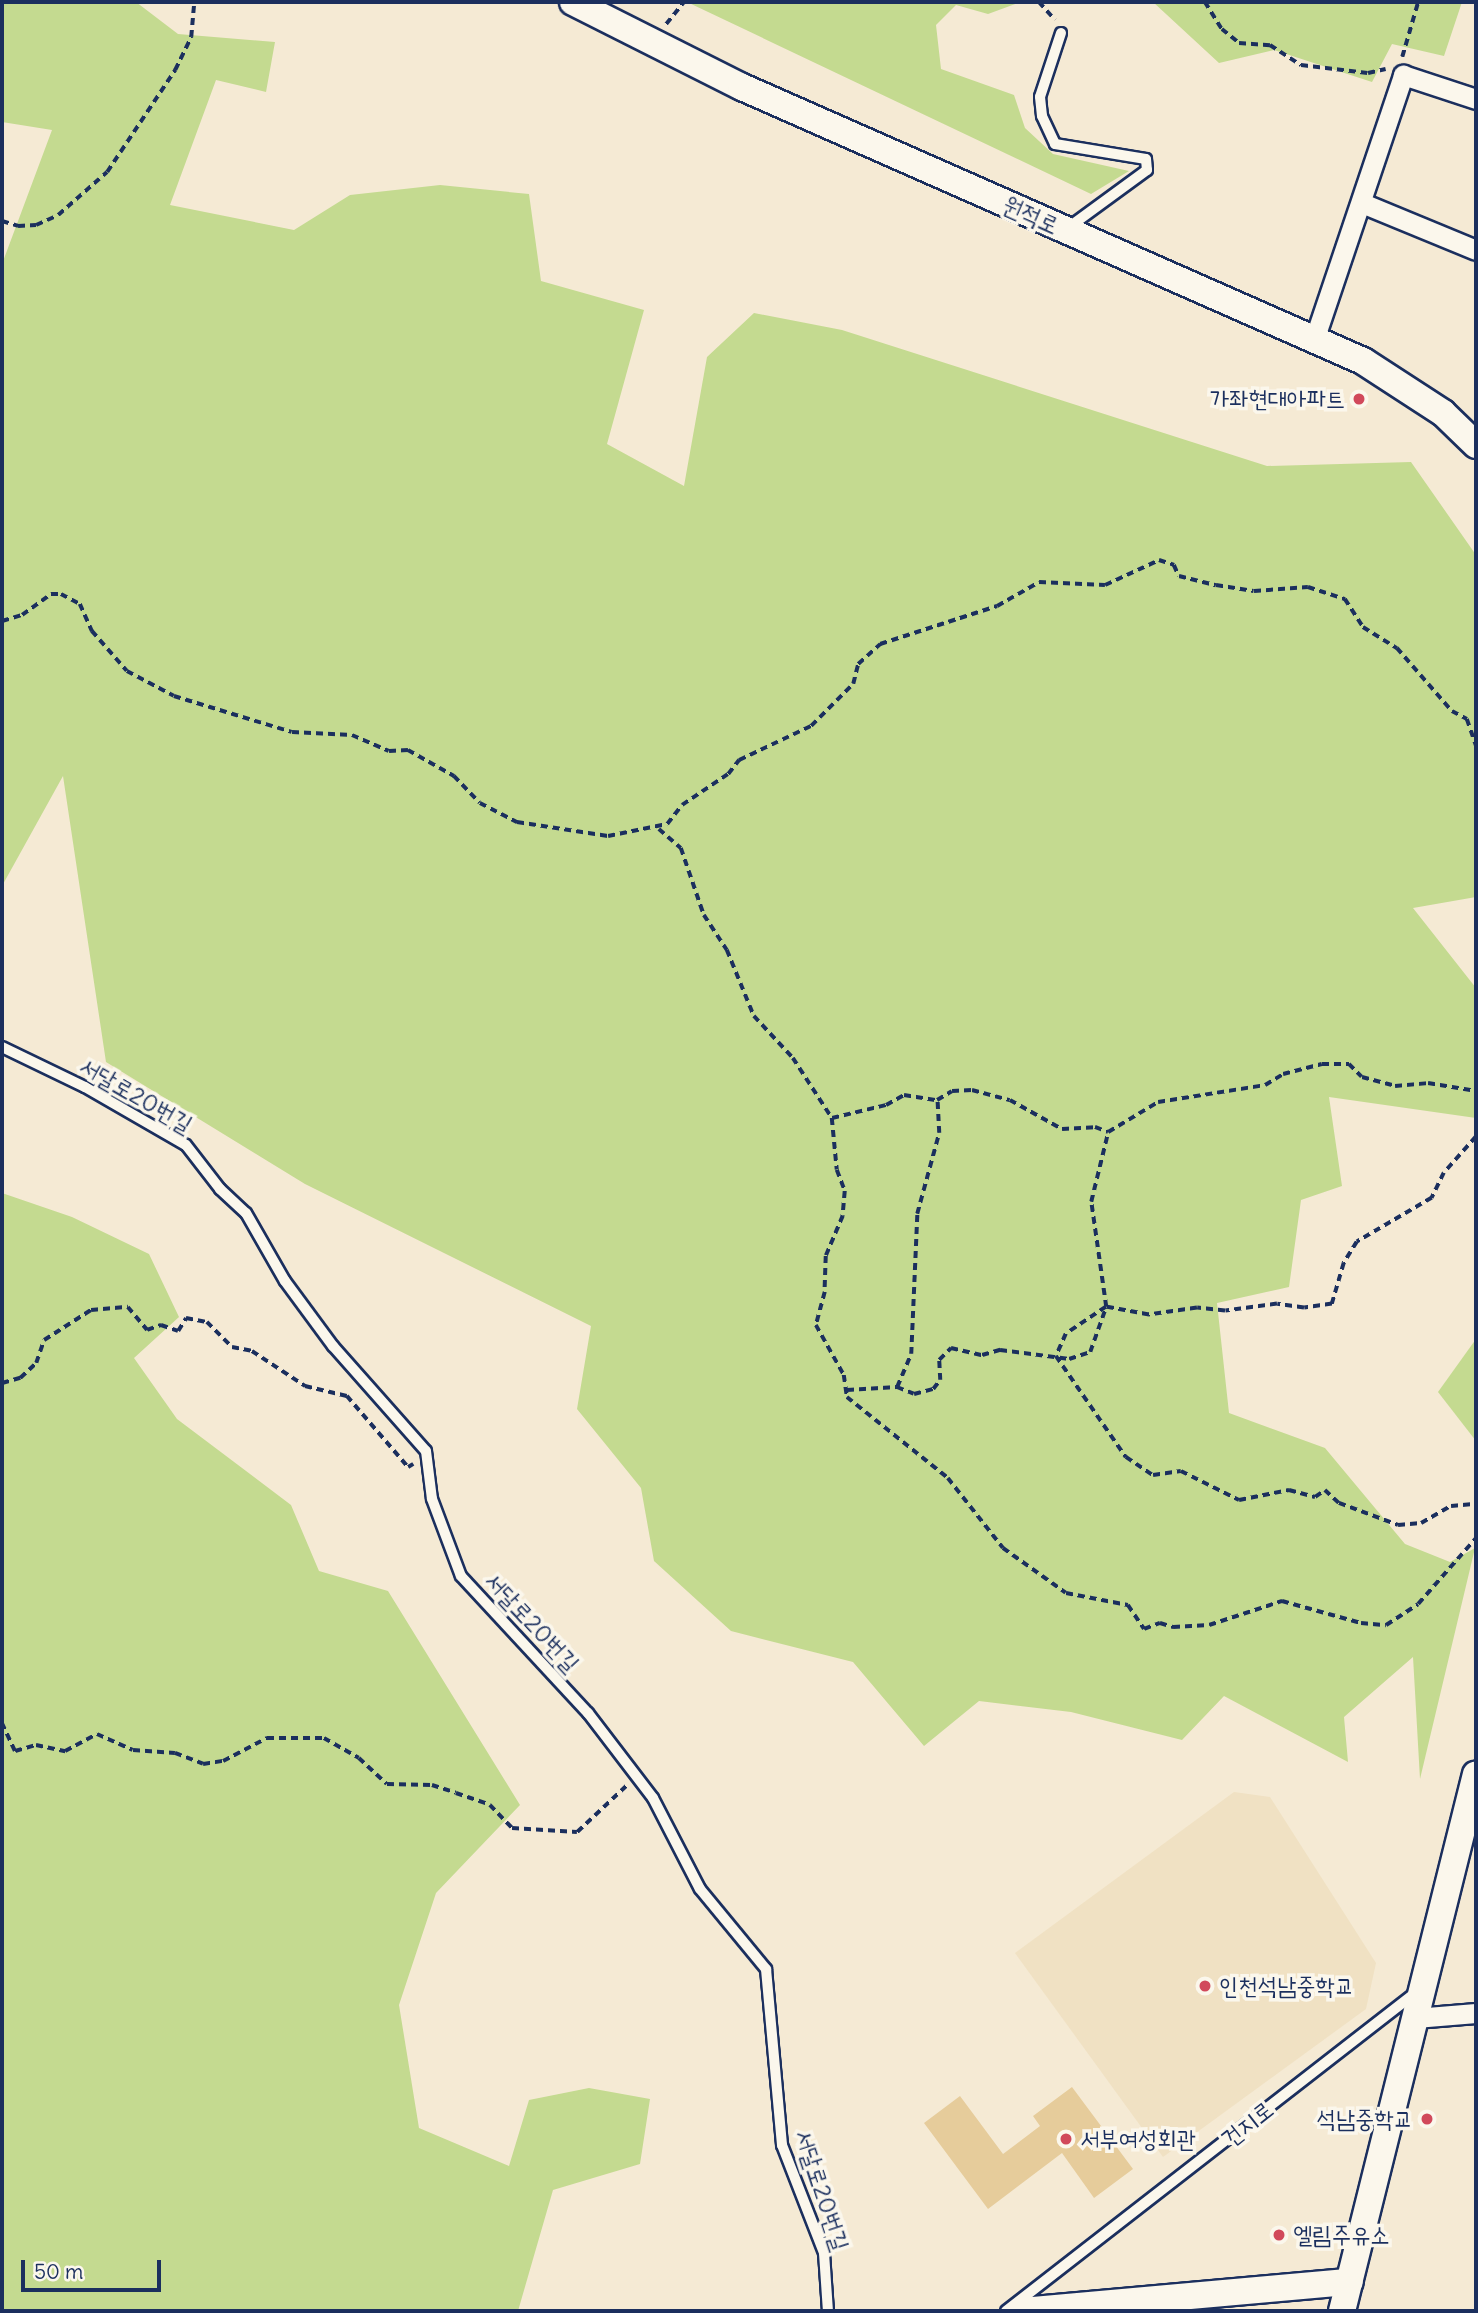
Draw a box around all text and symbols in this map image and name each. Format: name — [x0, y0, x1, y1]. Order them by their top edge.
street label: 원적로 — [999, 190, 1063, 240]
place label: 가좌현대아파트 — [1210, 385, 1345, 413]
marker: 가좌현대아파트 — [1351, 391, 1367, 407]
street label: 서달로20번길 — [74, 1051, 198, 1139]
street label: 서달로20번길 — [479, 1566, 585, 1678]
place label: 인천석남중학교 — [1219, 1972, 1354, 2000]
marker: 인천석남중학교 — [1197, 1978, 1213, 1994]
street label: 건지로 — [1215, 2095, 1279, 2153]
place label: 석남중학교 — [1316, 2105, 1413, 2133]
marker: 석남중학교 — [1419, 2111, 1435, 2127]
place label: 서부여성회관 — [1080, 2125, 1196, 2153]
street label: 서달로20번길 — [789, 2126, 855, 2254]
marker: 서부여성회관 — [1058, 2131, 1074, 2147]
place label: 엘림주유소 — [1293, 2221, 1390, 2249]
marker: 엘림주유소 — [1271, 2227, 1287, 2243]
scale bar — [24, 2246, 164, 2290]
text: 50 m — [34, 2258, 83, 2285]

